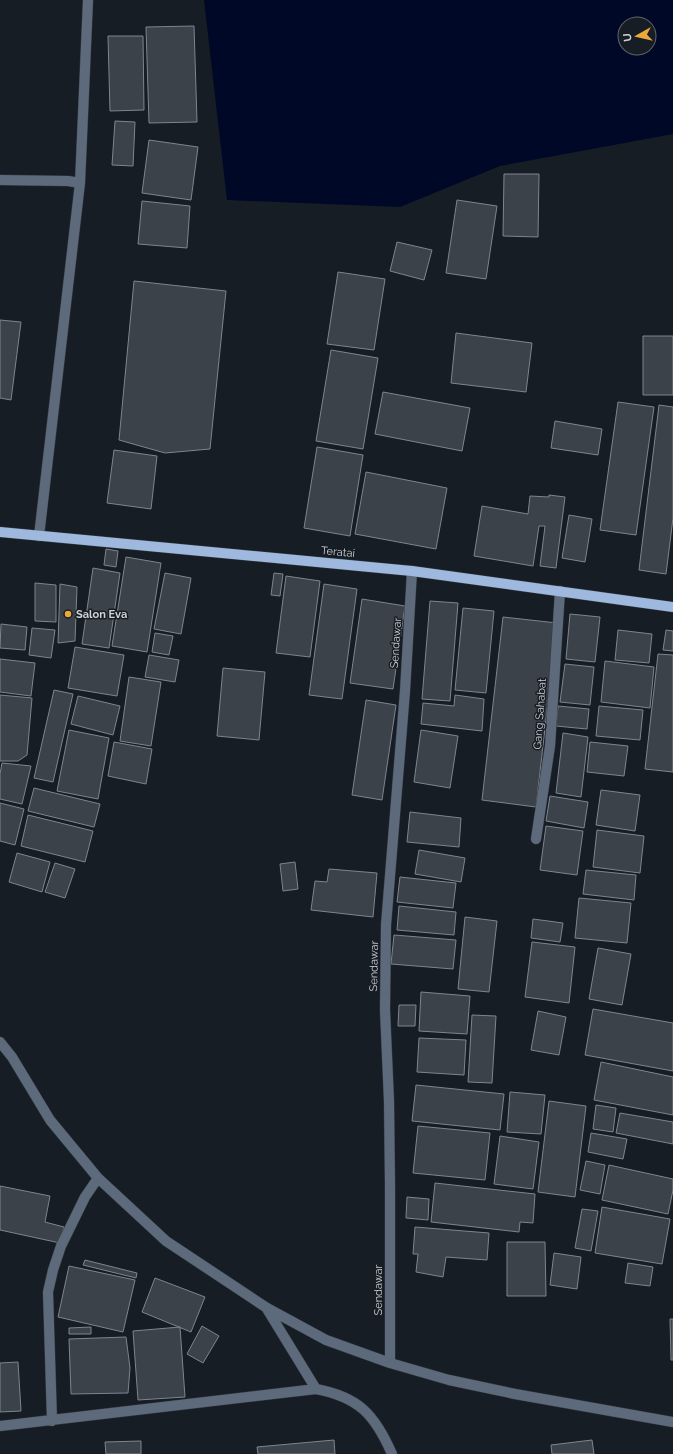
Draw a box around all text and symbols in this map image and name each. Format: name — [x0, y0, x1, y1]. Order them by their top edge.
north arrow — [617, 16, 657, 56]
text: U — [621, 32, 635, 42]
street label: Teratai — [321, 544, 355, 560]
place label: Salon Eva — [76, 608, 127, 621]
marker: Salon Eva — [63, 609, 73, 619]
street label: Sendawar — [388, 617, 404, 669]
street label: Gang Sahabat — [531, 678, 549, 750]
street label: Sendawar — [367, 940, 381, 992]
street label: Sendawar — [372, 1264, 385, 1315]

